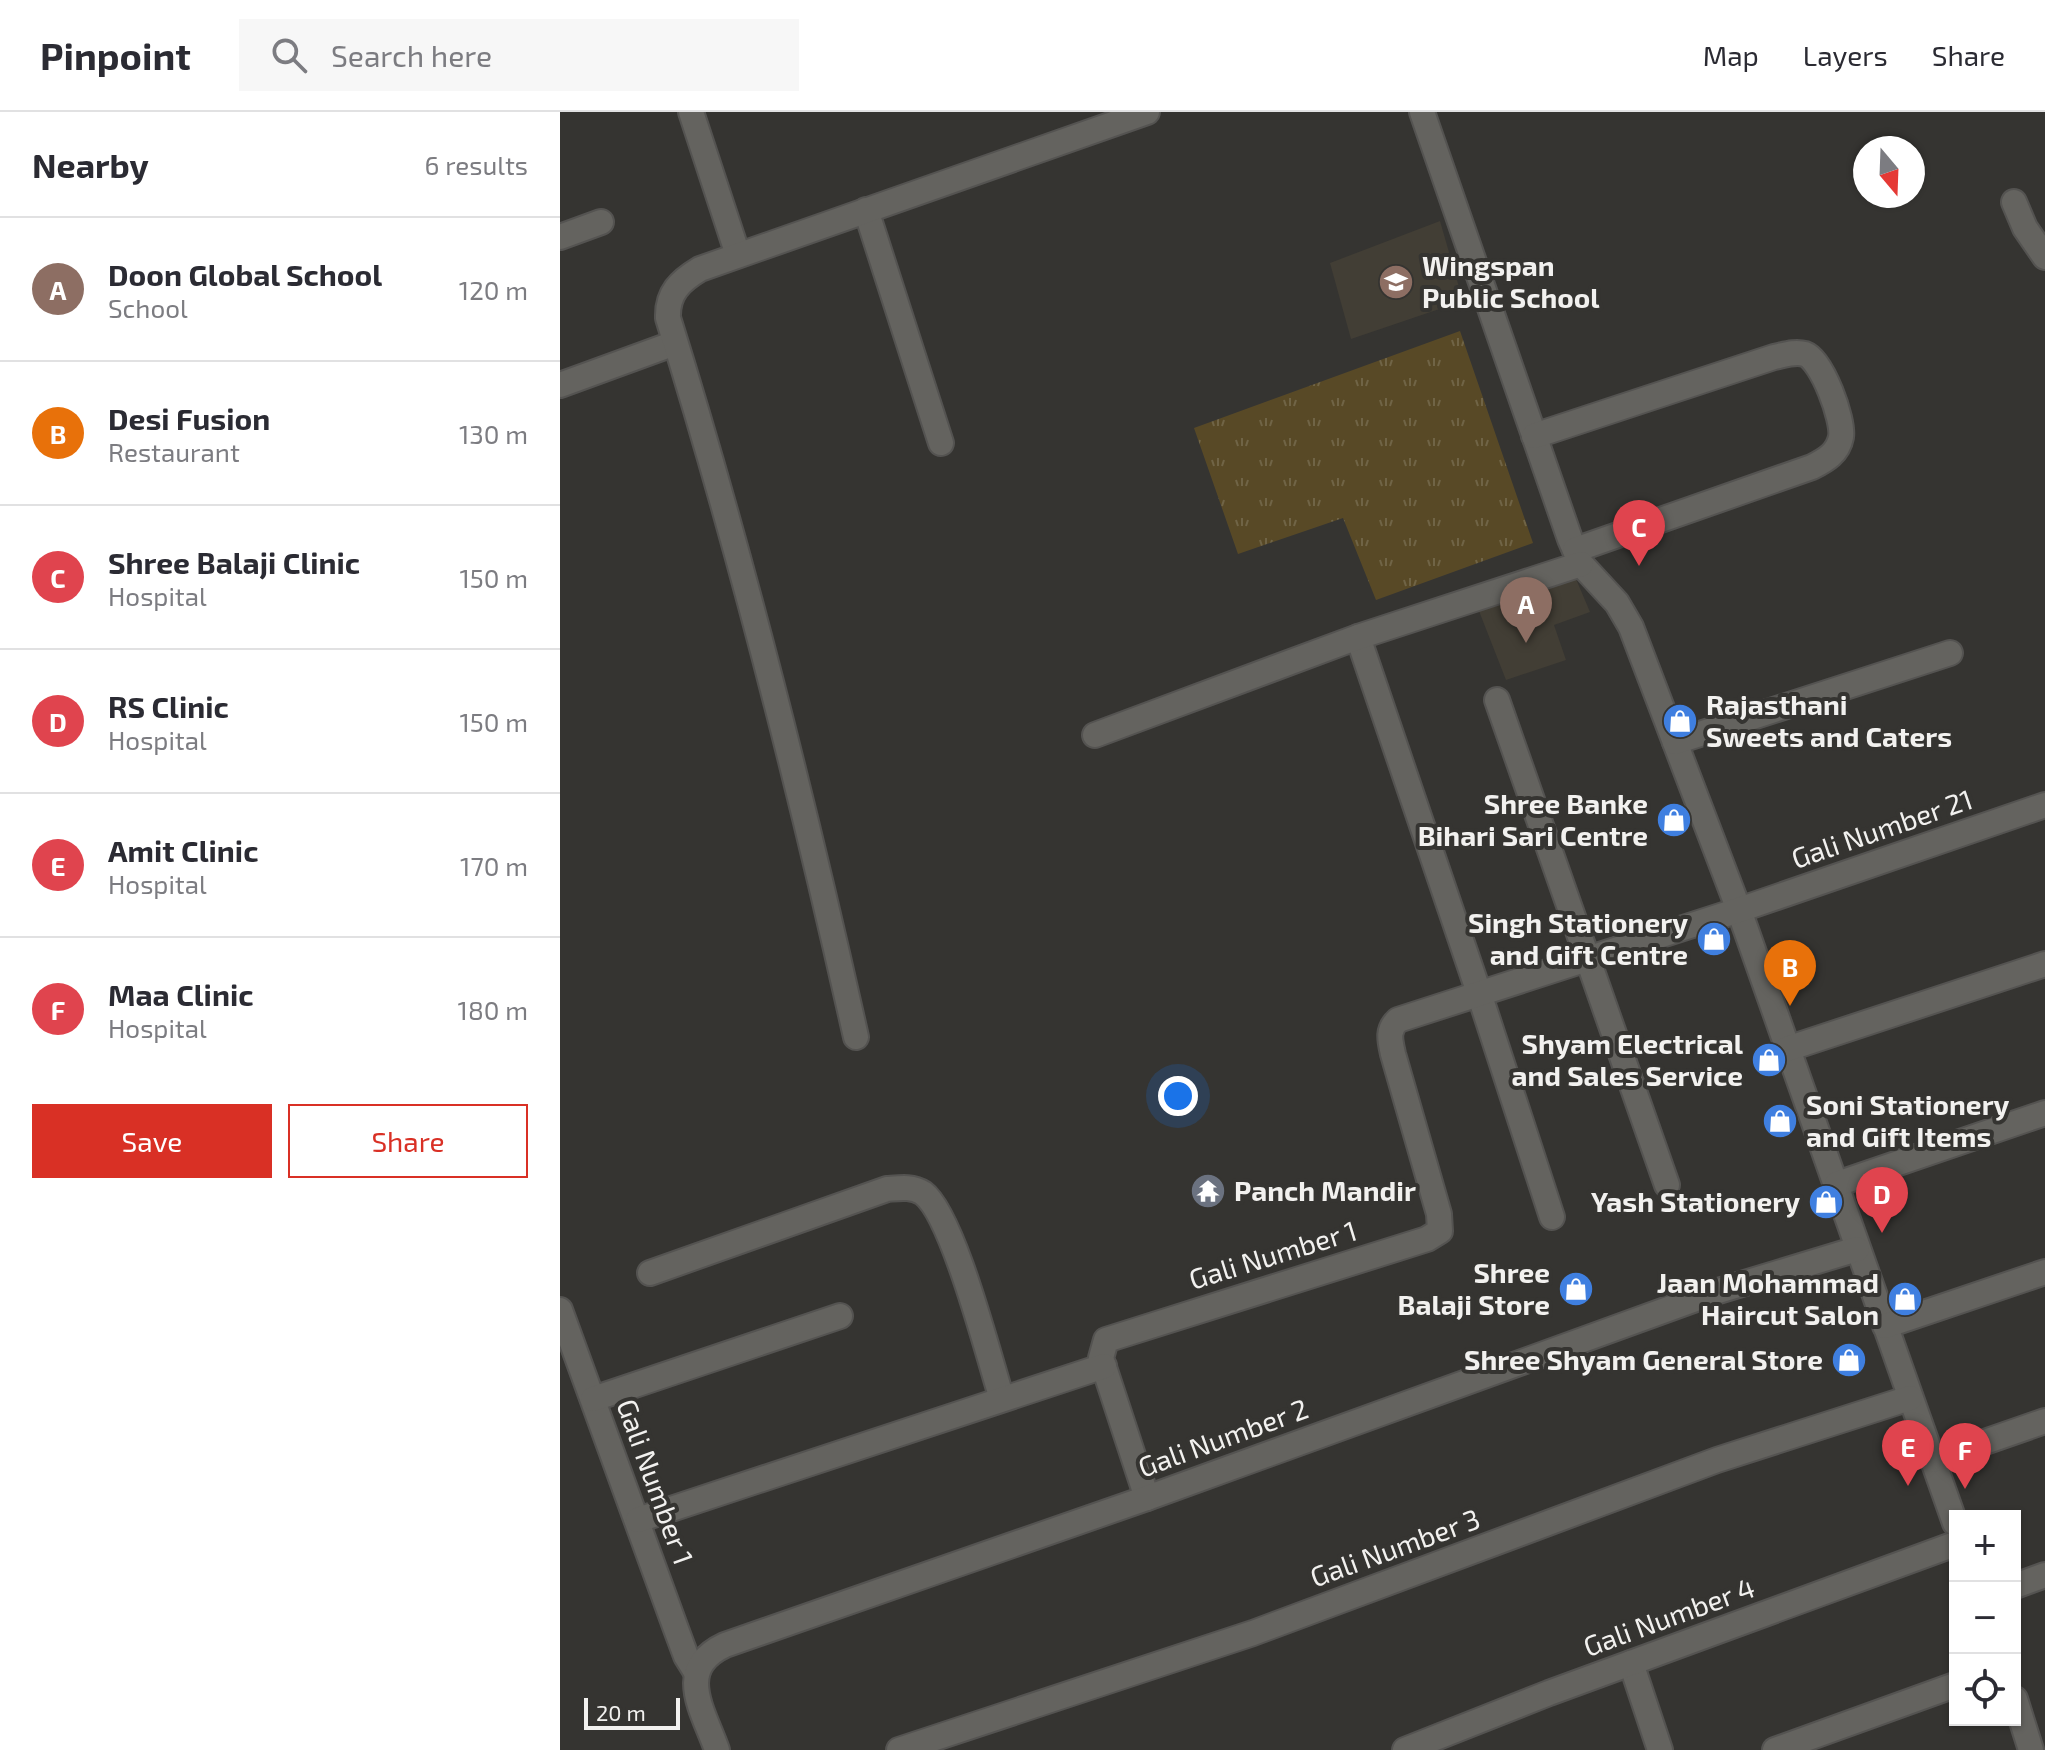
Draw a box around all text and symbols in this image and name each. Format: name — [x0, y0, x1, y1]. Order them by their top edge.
search box — [239, 19, 799, 91]
text: Pinpoint — [40, 32, 191, 78]
icon: search — [267, 33, 311, 77]
text: Search here — [331, 37, 492, 73]
text: Map — [1703, 38, 1759, 72]
text: Layers — [1803, 38, 1888, 72]
text: Share — [1932, 38, 2005, 72]
north arrow — [1853, 136, 1925, 208]
text: Nearby — [32, 144, 149, 185]
text: 6 results — [425, 149, 528, 180]
place label: Wingspan Public School — [1422, 248, 1600, 314]
text: Doon Global School — [108, 256, 382, 292]
school or university icon: Wingspan Public School — [1377, 263, 1415, 301]
text: A — [50, 274, 66, 305]
text: 120 m — [459, 274, 528, 305]
text: School — [108, 292, 188, 323]
text: Desi Fusion — [108, 400, 270, 436]
text: B — [50, 418, 66, 449]
text: 130 m — [459, 418, 528, 449]
text: Restaurant — [108, 436, 240, 467]
pin: C — [1613, 500, 1665, 566]
text: Shree Balaji Clinic — [108, 544, 360, 580]
text: C — [50, 562, 66, 593]
text: 150 m — [459, 562, 528, 593]
pin: A — [1500, 577, 1552, 643]
text: Hospital — [108, 580, 207, 611]
place label: Rajasthani Sweets and Caters — [1706, 687, 1952, 753]
text: RS Clinic — [108, 688, 229, 724]
shop icon: Rajasthani Sweets and Caters — [1661, 702, 1699, 740]
text: D — [49, 706, 67, 737]
text: 150 m — [459, 706, 528, 737]
text: Hospital — [108, 724, 207, 755]
street label: Gali Number 21 — [1787, 781, 1977, 875]
place label: Shree Banke Bihari Sari Centre — [1418, 786, 1648, 852]
shop icon: Shree Banke Bihari Sari Centre — [1655, 801, 1693, 839]
text: Amit Clinic — [108, 832, 258, 868]
text: E — [50, 850, 66, 881]
text: 170 m — [460, 850, 528, 881]
text: Hospital — [108, 868, 207, 899]
place label: Singh Stationery and Gift Centre — [1468, 905, 1688, 971]
shop icon: Singh Stationery and Gift Centre — [1695, 920, 1733, 958]
pin: B — [1764, 940, 1816, 1006]
text: Maa Clinic — [108, 976, 253, 1012]
text: F — [51, 994, 65, 1025]
text: 180 m — [458, 994, 528, 1025]
text: Hospital — [108, 1012, 207, 1043]
place label: Shyam Electrical and Sales Service — [1512, 1026, 1744, 1092]
shop icon: Shyam Electrical and Sales Service — [1750, 1041, 1788, 1079]
your location — [1158, 1076, 1198, 1116]
place label: Soni Stationery and Gift Items — [1806, 1087, 2010, 1153]
shop icon: Soni Stationery and Gift Items — [1761, 1102, 1799, 1140]
button: Save — [32, 1104, 272, 1178]
button: Share — [288, 1104, 528, 1178]
pin: D — [1856, 1167, 1908, 1233]
temple icon: Panch Mandir — [1189, 1172, 1227, 1210]
place label: Panch Mandir — [1234, 1173, 1416, 1207]
shop icon: Yash Stationery — [1807, 1183, 1845, 1221]
place label: Yash Stationery — [1591, 1184, 1800, 1218]
street label: Gali Number 1 — [1185, 1212, 1361, 1296]
place label: Shree Balaji Store — [1398, 1255, 1550, 1321]
place label: Jaan Mohammad Haircut Salon — [1657, 1265, 1879, 1331]
shop icon: Shree Balaji Store — [1557, 1270, 1595, 1308]
shop icon: Jaan Mohammad Haircut Salon — [1886, 1280, 1924, 1318]
shop icon: Shree Shyam General Store — [1830, 1341, 1868, 1379]
place label: Shree Shyam General Store — [1464, 1342, 1823, 1376]
street label: Gali Number 2 — [1133, 1391, 1312, 1484]
street label: Gali Number 1 — [610, 1394, 702, 1569]
pin: E — [1882, 1420, 1934, 1486]
pin: F — [1939, 1423, 1991, 1489]
street label: Gali Number 3 — [1305, 1501, 1484, 1593]
map controls — [1949, 1510, 2021, 1726]
button: + — [1949, 1510, 2021, 1582]
street label: Gali Number 4 — [1578, 1569, 1759, 1663]
button: − — [1949, 1582, 2021, 1654]
button: locate — [1949, 1654, 2021, 1726]
scale bar — [584, 1694, 680, 1730]
text: 20 m — [596, 1699, 646, 1725]

